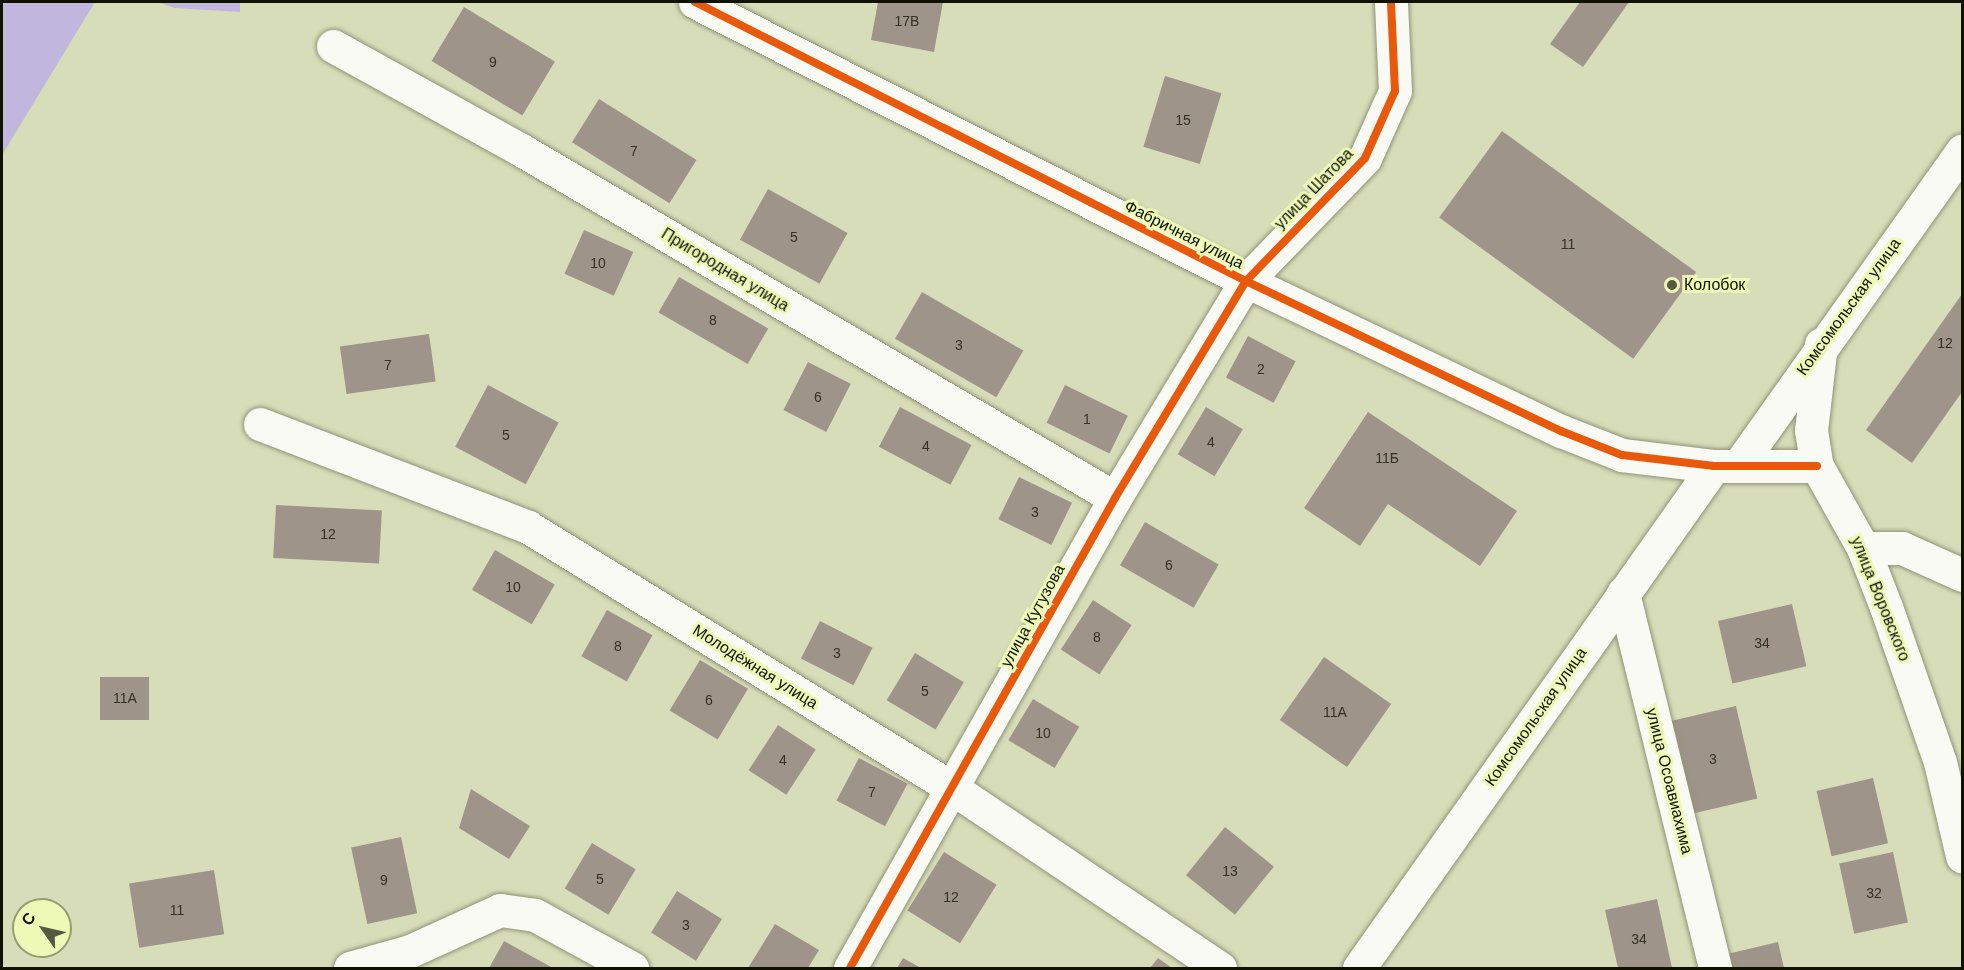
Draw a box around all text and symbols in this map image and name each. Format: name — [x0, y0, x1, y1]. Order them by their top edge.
house number: 17В — [895, 13, 919, 29]
house number: 9 — [489, 54, 497, 70]
house number: 15 — [1175, 112, 1191, 128]
house number: 7 — [630, 143, 638, 159]
street label: улица Шатова — [1271, 145, 1357, 233]
street label: Фабричная улица — [1121, 197, 1247, 273]
street label: Пригородная улица — [658, 224, 792, 316]
house number: 5 — [790, 229, 798, 245]
street label: Комсомольская улица — [1793, 235, 1905, 379]
house number: 11 — [1561, 236, 1575, 252]
house number: 10 — [590, 255, 606, 271]
place label: Колобок — [1684, 275, 1745, 295]
marker: Колобок — [1665, 278, 1679, 292]
house number: 8 — [709, 312, 717, 328]
house number: 12 — [1937, 335, 1953, 351]
house number: 3 — [955, 337, 963, 353]
house number: 7 — [384, 357, 392, 373]
house number: 2 — [1257, 361, 1265, 377]
house number: 6 — [814, 389, 822, 405]
house number: 1 — [1083, 411, 1091, 427]
house number: 5 — [502, 427, 510, 443]
house number: 4 — [1207, 434, 1215, 450]
house number: 4 — [922, 438, 930, 454]
house number: 11Б — [1375, 450, 1399, 466]
house number: 3 — [1031, 504, 1039, 520]
house number: 12 — [320, 526, 336, 542]
street label: улица Воровского — [1846, 534, 1914, 664]
house number: 6 — [1165, 557, 1173, 573]
street label: улица Кутузова — [997, 561, 1069, 671]
house number: 10 — [505, 579, 521, 595]
street label: Молодёжная улица — [689, 621, 821, 713]
house number: 8 — [1093, 629, 1101, 645]
house number: 34 — [1754, 635, 1770, 651]
house number: 8 — [614, 638, 622, 654]
street label: Комсомольская улица — [1481, 644, 1591, 790]
house number: 3 — [833, 645, 841, 661]
house number: 5 — [921, 683, 929, 699]
house number: 11А — [113, 690, 137, 706]
house number: 6 — [705, 692, 713, 708]
house number: 11А — [1323, 704, 1347, 720]
street label: улица Осоавиахима — [1642, 706, 1696, 856]
house number: 10 — [1035, 725, 1051, 741]
house number: 3 — [1709, 751, 1717, 767]
house number: 4 — [779, 752, 787, 768]
house number: 7 — [868, 784, 876, 800]
house number: 13 — [1222, 863, 1238, 879]
house number: 5 — [596, 871, 604, 887]
house number: 9 — [380, 872, 388, 888]
house number: 32 — [1866, 885, 1882, 901]
house number: 12 — [943, 889, 959, 905]
north arrow — [12, 898, 72, 958]
house number: 11 — [170, 902, 184, 918]
text: С — [18, 909, 39, 928]
house number: 3 — [682, 917, 690, 933]
house number: 34 — [1631, 931, 1647, 947]

